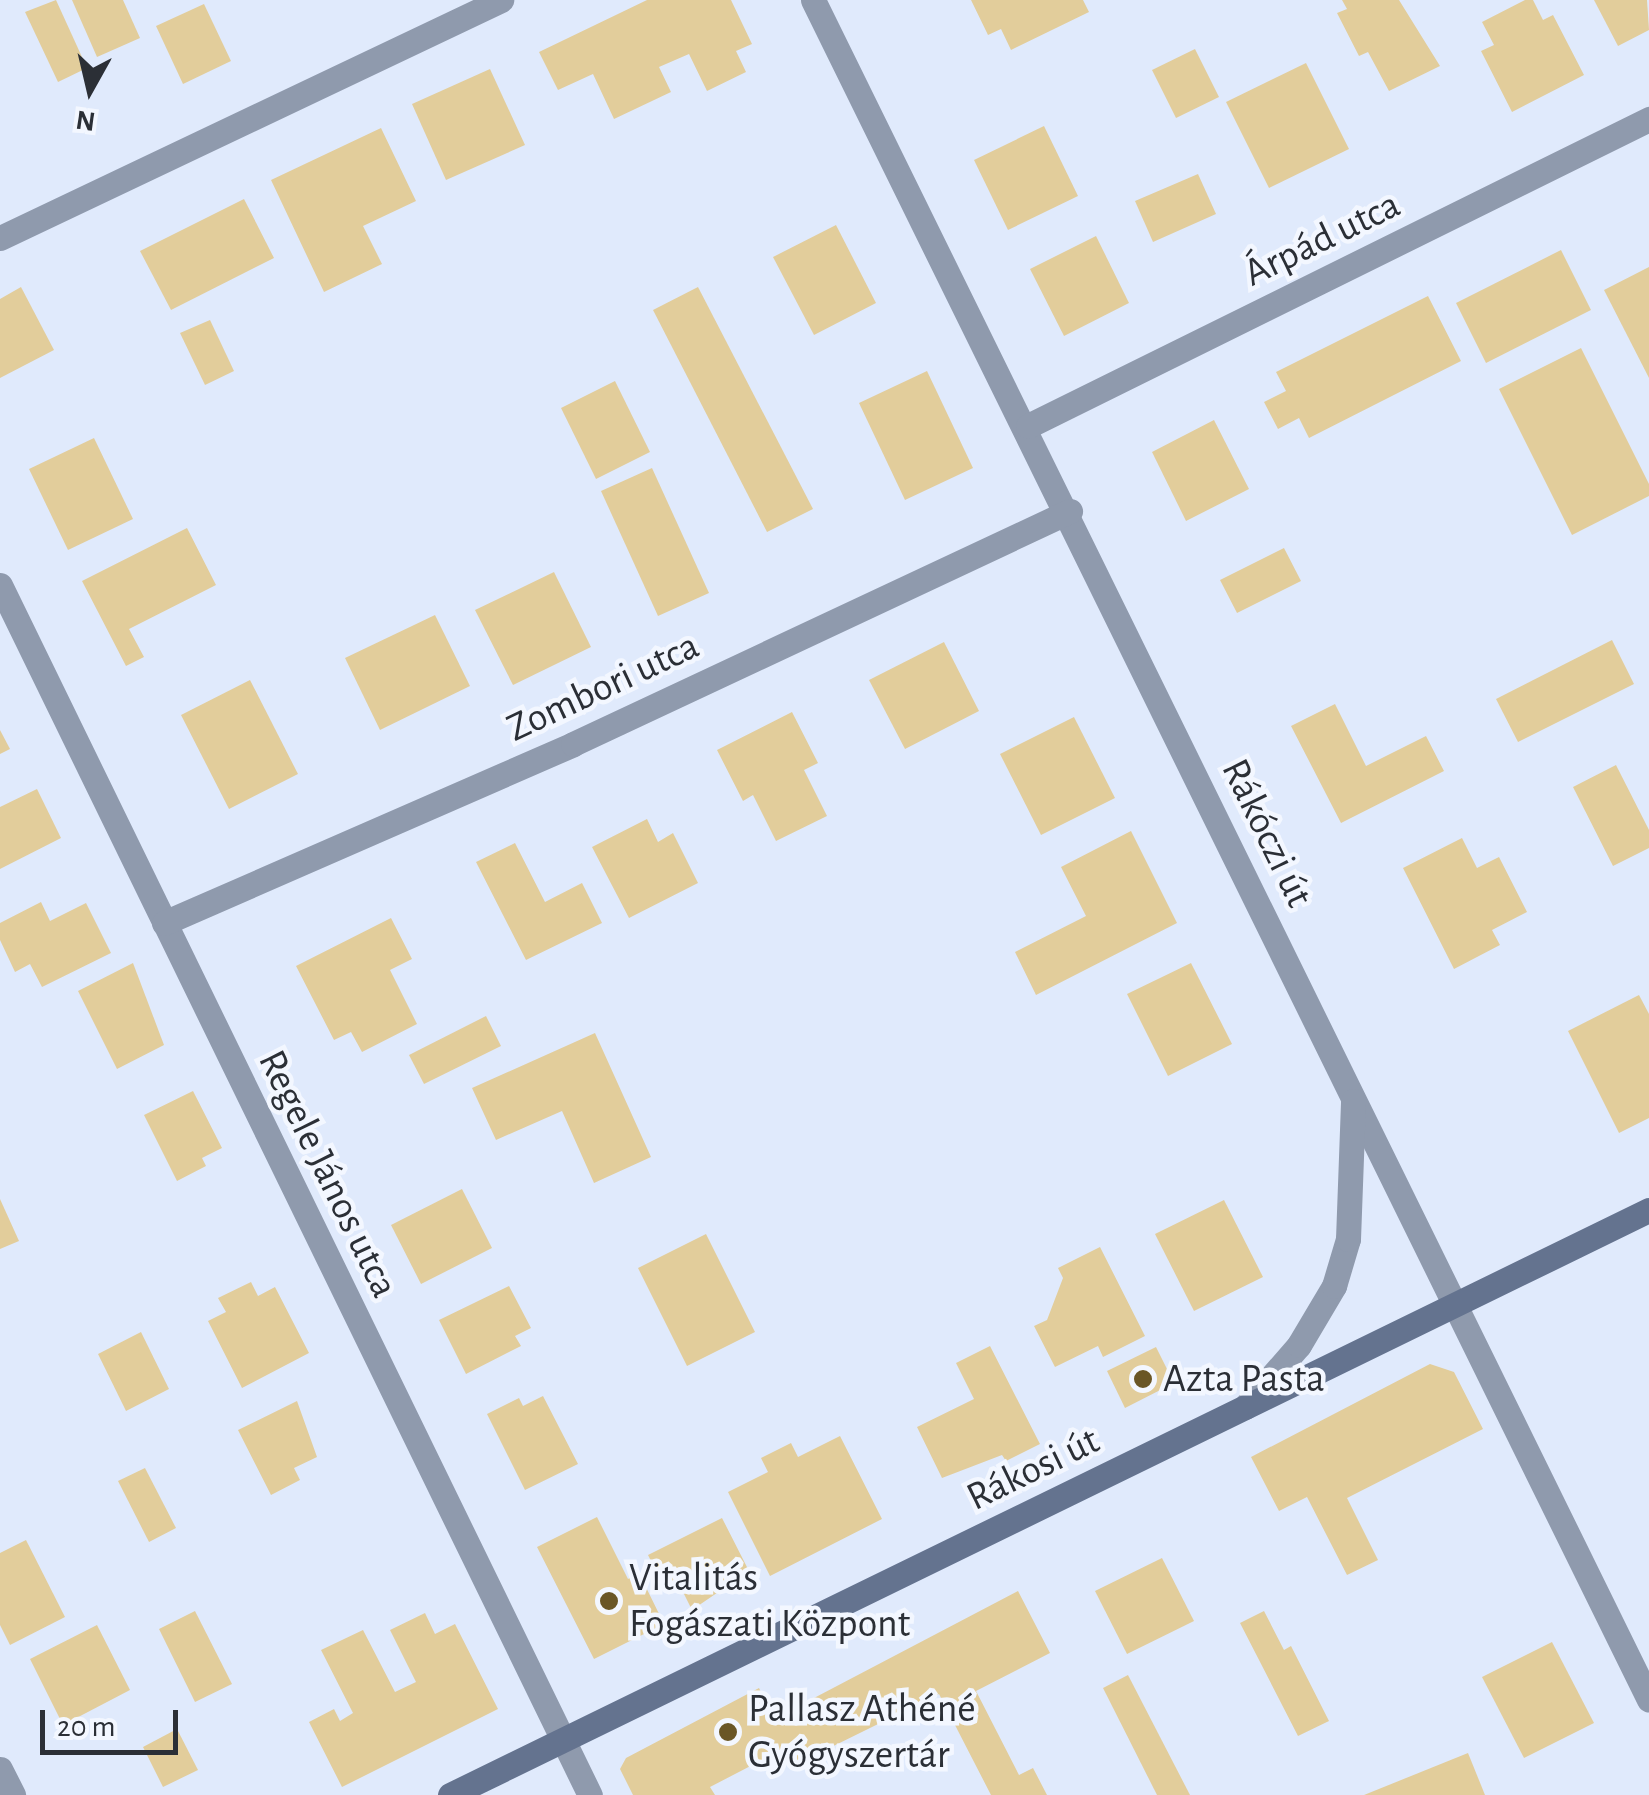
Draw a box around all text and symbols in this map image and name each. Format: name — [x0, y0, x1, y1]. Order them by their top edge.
north arrow — [40, 40, 140, 140]
text: N — [74, 104, 97, 135]
street label: Árpád utca — [1236, 181, 1408, 297]
street label: Zombori utca — [499, 622, 707, 752]
street label: Rákóczi út — [1211, 751, 1323, 915]
street label: Regele János utca — [247, 1043, 409, 1305]
place label: Azta Pasta — [1163, 1355, 1325, 1403]
marker: Azta Pasta — [1132, 1368, 1154, 1390]
street label: Rákosi út — [959, 1416, 1107, 1522]
place label: Vitalitás Fogászati Központ — [629, 1554, 910, 1648]
marker: Vitalitás Fogászati Központ — [598, 1590, 620, 1612]
place label: Pallasz Athéné Gyógyszertár — [748, 1685, 976, 1779]
scale bar — [45, 1690, 182, 1752]
text: 20 m — [57, 1712, 115, 1742]
marker: Pallasz Athéné Gyógyszertár — [717, 1721, 739, 1743]

